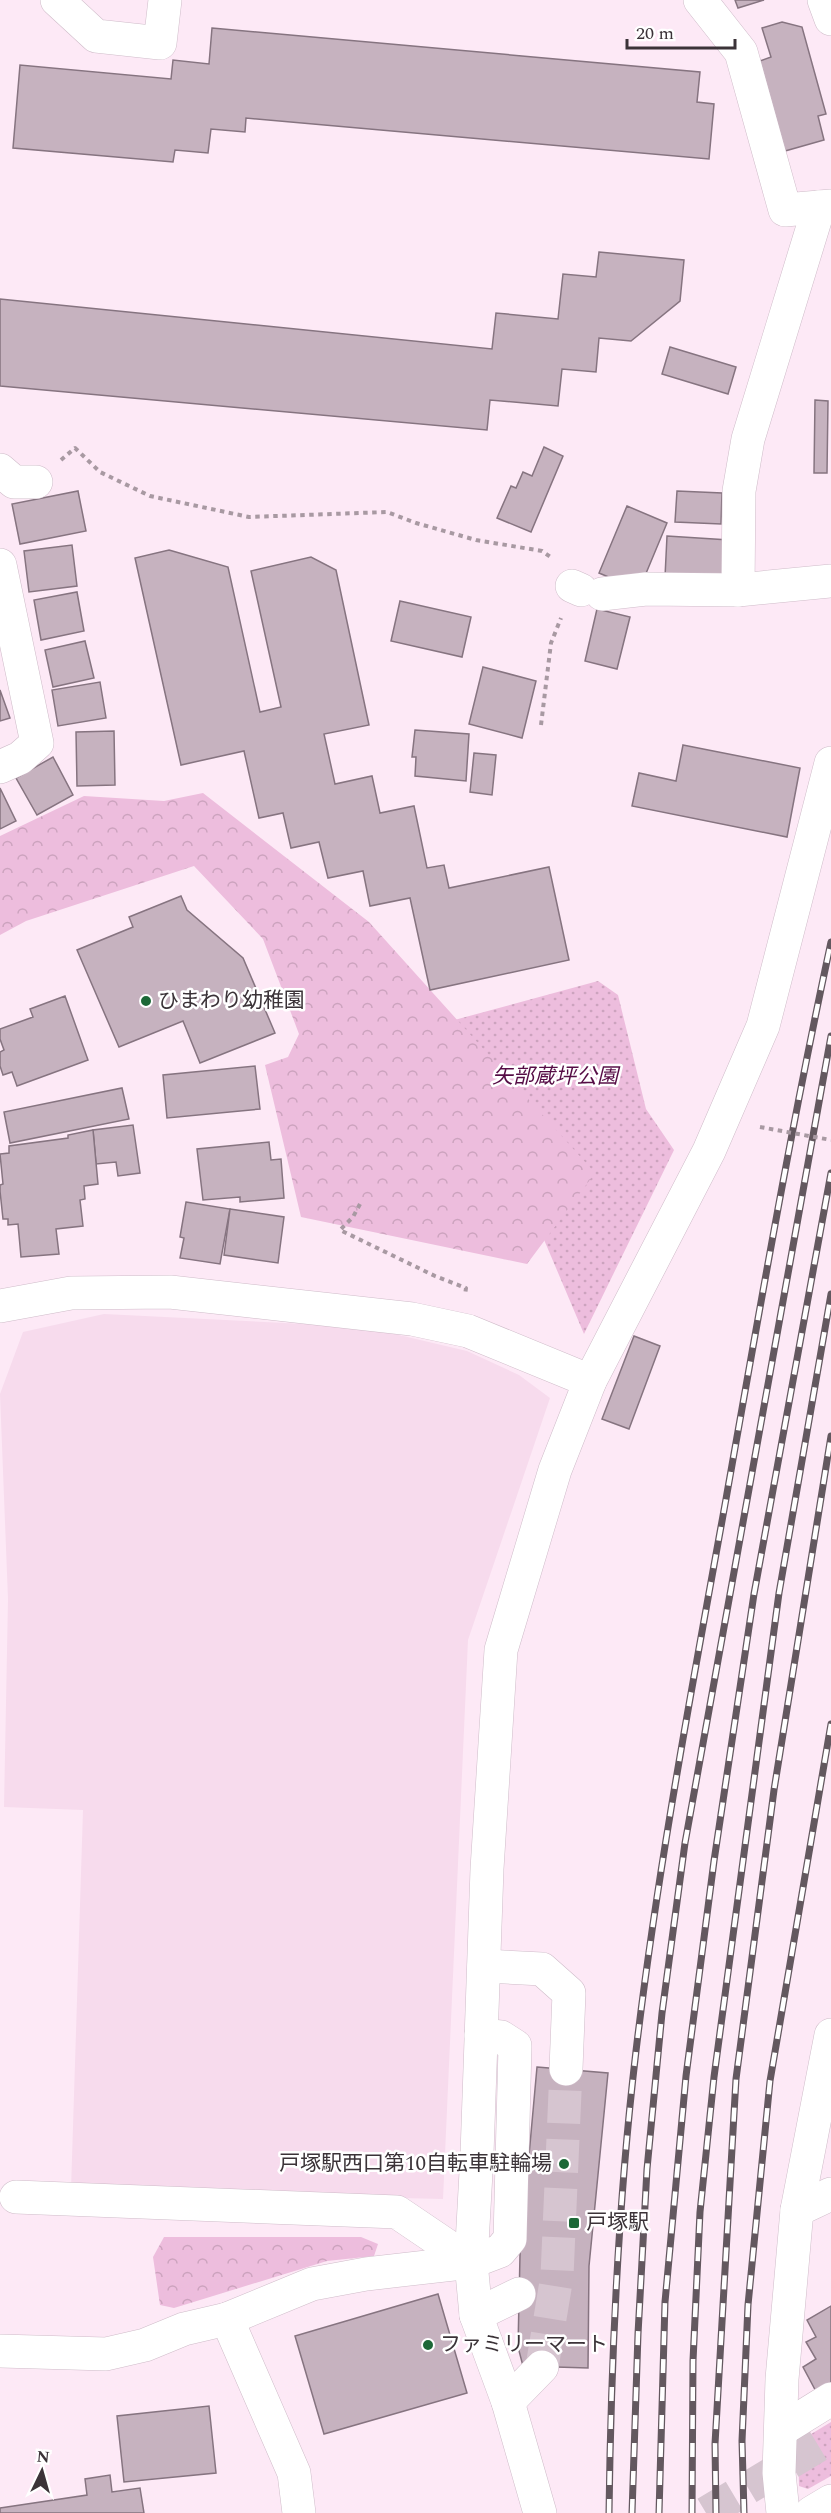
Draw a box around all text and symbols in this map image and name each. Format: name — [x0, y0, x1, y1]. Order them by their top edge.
scale bar — [627, 12, 735, 50]
text: 20 m — [636, 20, 674, 47]
place label: ひまわり幼稚園 — [158, 985, 305, 1017]
marker: ひまわり幼稚園 — [139, 994, 153, 1008]
park label: 矢部蔵坪公園 — [492, 1061, 621, 1093]
place label: 戸塚駅西口第10自転車駐輪場 — [279, 2148, 552, 2180]
marker: 戸塚駅西口第10自転車駐輪場 — [557, 2157, 571, 2171]
place label: 戸塚駅 — [586, 2207, 649, 2239]
marker: 戸塚駅 — [567, 2216, 581, 2230]
place label: ファミリーマート — [440, 2329, 608, 2361]
marker: ファミリーマート — [421, 2338, 435, 2352]
north arrow — [12, 2441, 72, 2501]
text: N — [36, 2445, 51, 2470]

